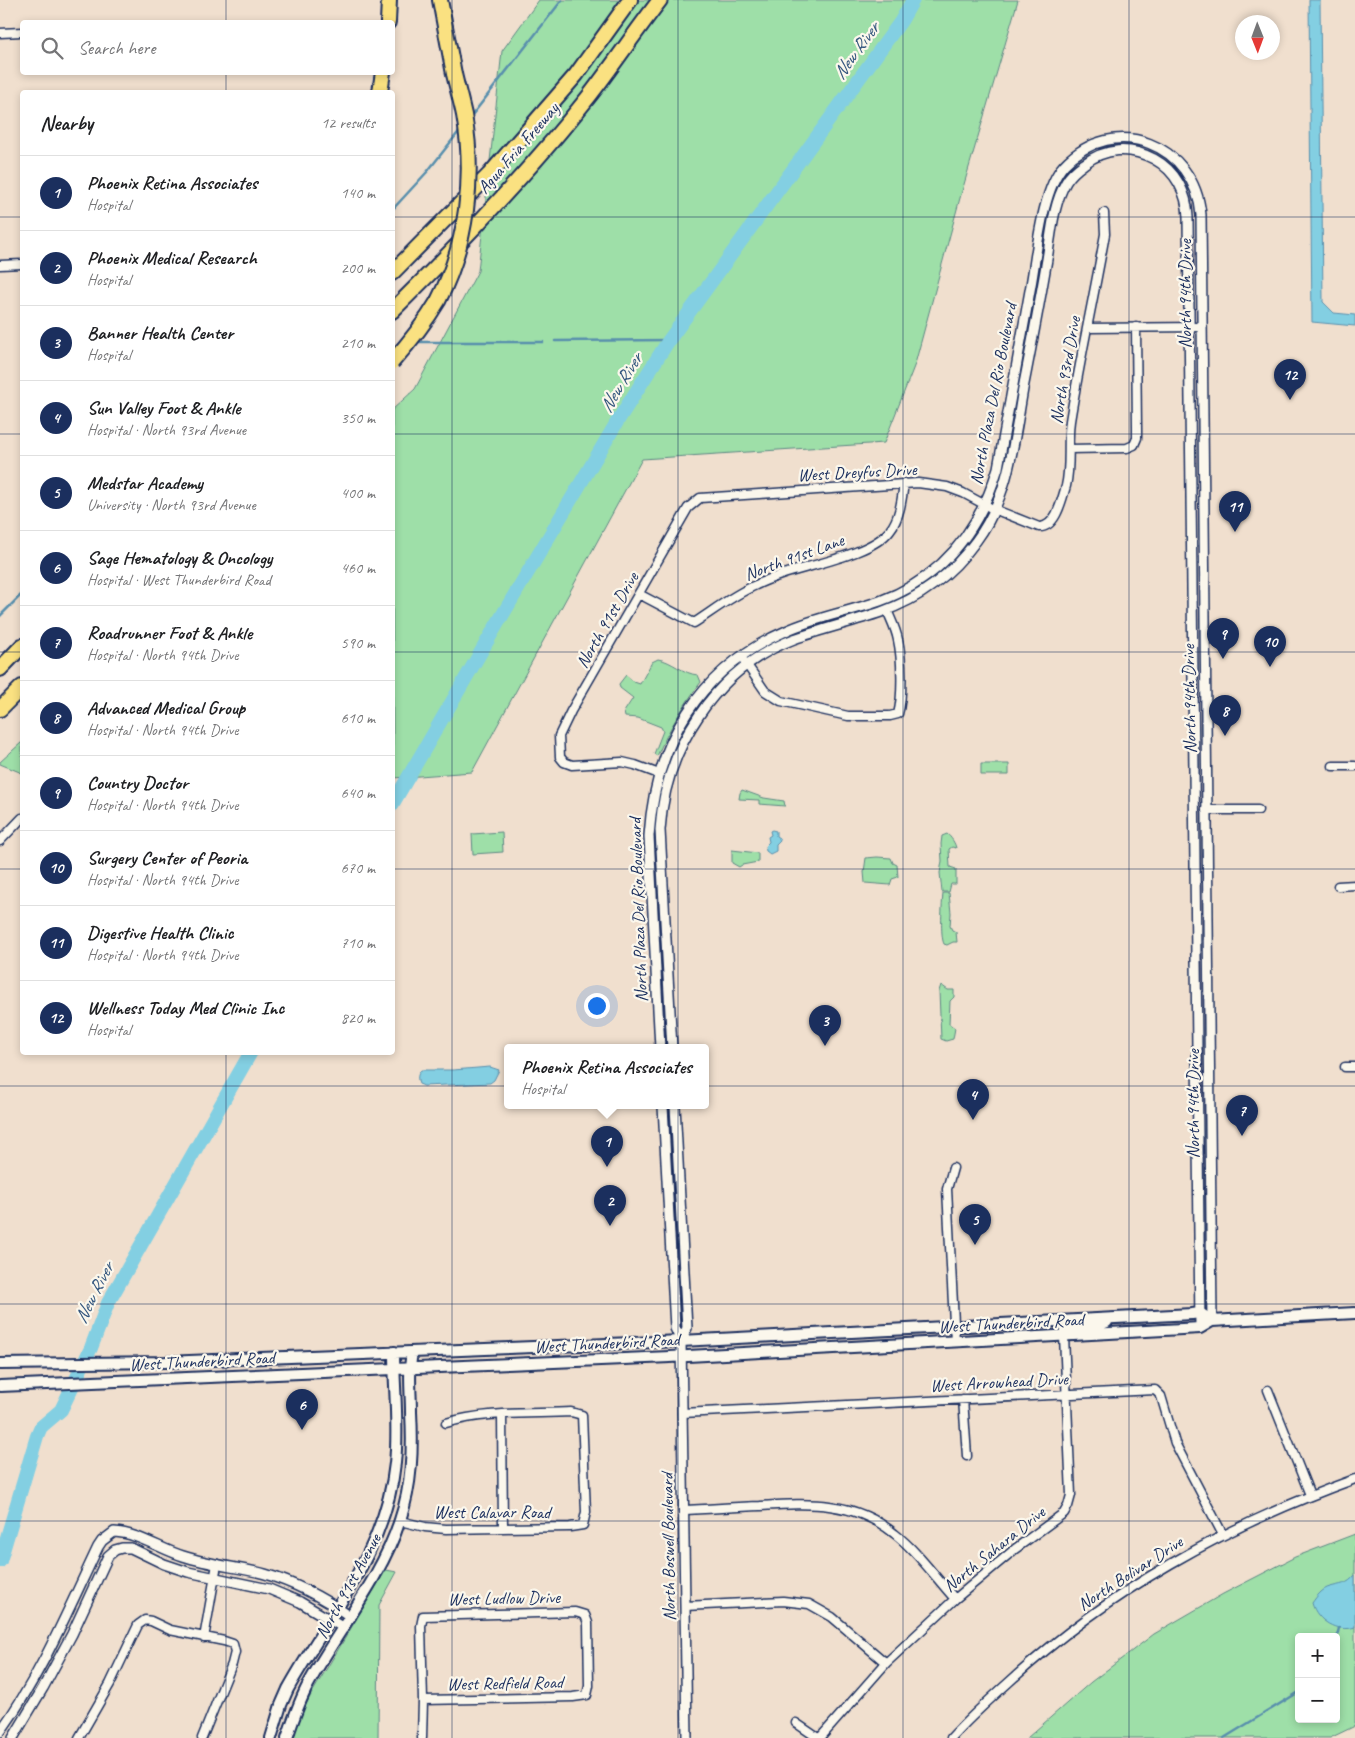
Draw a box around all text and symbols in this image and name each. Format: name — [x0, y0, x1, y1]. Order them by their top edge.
water label: New River — [827, 15, 887, 84]
north arrow — [1235, 15, 1280, 60]
search box — [20, 20, 395, 75]
icon: search — [38, 34, 66, 62]
text: Search here — [78, 36, 155, 60]
street label: Agua Fria Freeway — [472, 97, 565, 198]
text: Nearby — [40, 110, 93, 136]
text: 12 results — [321, 113, 375, 133]
text: Phoenix Retina Associates — [87, 171, 257, 195]
text: 1 — [52, 183, 60, 203]
text: 140 m — [341, 183, 375, 203]
text: Hospital — [87, 195, 131, 215]
street label: North 94th Drive — [1174, 238, 1196, 349]
text: Phoenix Medical Research — [87, 246, 257, 270]
text: 2 — [52, 258, 60, 278]
text: 200 m — [341, 258, 375, 278]
text: Hospital — [87, 270, 131, 290]
street label: North Plaza Del Rio Boulevard — [965, 299, 1022, 487]
street label: North 93rd Drive — [1045, 314, 1085, 425]
text: Banner Health Center — [87, 321, 233, 345]
text: 3 — [52, 333, 60, 353]
text: 210 m — [341, 333, 375, 353]
text: Hospital — [87, 345, 131, 365]
water label: New River — [594, 346, 650, 417]
pin: 12 — [1274, 359, 1306, 400]
text: Sun Valley Foot & Ankle — [87, 396, 240, 420]
text: 4 — [52, 408, 60, 428]
text: 350 m — [341, 408, 375, 428]
text: Hospital · North 93rd Avenue — [87, 420, 246, 440]
street label: West Dreyfus Drive — [797, 458, 918, 486]
text: Medstar Academy — [87, 471, 203, 495]
text: 5 — [53, 483, 59, 503]
text: 400 m — [341, 483, 375, 503]
pin: 11 — [1219, 491, 1251, 532]
text: University · North 93rd Avenue — [87, 495, 256, 515]
street label: North 91st Lane — [741, 528, 848, 585]
text: Sage Hematology & Oncology — [87, 546, 272, 570]
text: 6 — [52, 558, 60, 578]
text: 460 m — [341, 558, 375, 578]
street label: North 91st Drive — [571, 567, 644, 672]
text: Hospital · West Thunderbird Road — [87, 570, 271, 590]
pin: 9 — [1207, 618, 1239, 659]
text: Roadrunner Foot & Ankle — [87, 621, 252, 645]
pin: 10 — [1254, 626, 1286, 667]
text: 7 — [52, 633, 60, 653]
text: 590 m — [341, 633, 375, 653]
street label: North 94th Drive — [1177, 643, 1201, 754]
text: Hospital · North 94th Drive — [87, 645, 238, 665]
pin: 8 — [1209, 695, 1241, 736]
text: Advanced Medical Group — [87, 696, 245, 720]
text: 8 — [52, 708, 60, 728]
text: 610 m — [341, 708, 375, 728]
text: Hospital · North 94th Drive — [87, 720, 238, 740]
text: Country Doctor — [87, 771, 188, 795]
text: 9 — [52, 783, 60, 803]
text: 640 m — [341, 783, 375, 803]
text: Hospital · North 94th Drive — [87, 795, 238, 815]
street label: North Plaza Del Rio Boulevard — [624, 815, 652, 1002]
text: Surgery Center of Peoria — [87, 846, 247, 870]
text: 10 — [49, 858, 63, 878]
text: 670 m — [341, 858, 375, 878]
text: Hospital · North 94th Drive — [87, 870, 238, 890]
text: Digestive Health Clinic — [87, 921, 233, 945]
text: 11 — [49, 933, 63, 953]
text: 710 m — [341, 933, 375, 953]
text: Hospital · North 94th Drive — [87, 945, 238, 965]
your location — [584, 993, 610, 1019]
text: Wellness Today Med Clinic Inc — [87, 996, 284, 1020]
pin: 3 — [809, 1005, 841, 1046]
text: 12 — [49, 1008, 63, 1028]
text: 820 m — [341, 1008, 375, 1028]
text: Hospital — [87, 1020, 131, 1040]
popup — [504, 1044, 709, 1109]
street label: North 94th Drive — [1182, 1048, 1204, 1159]
text: Phoenix Retina Associates — [521, 1055, 692, 1079]
text: Hospital — [521, 1079, 565, 1099]
pin: 4 — [957, 1079, 989, 1120]
pin: 7 — [1226, 1095, 1258, 1136]
pin: 1 — [591, 1126, 623, 1167]
pin: 2 — [594, 1185, 626, 1226]
pin: 5 — [959, 1204, 991, 1245]
water label: New River — [69, 1256, 121, 1327]
street label: West Thunderbird Road — [938, 1308, 1087, 1338]
street label: West Thunderbird Road — [534, 1328, 683, 1358]
street label: West Thunderbird Road — [129, 1346, 278, 1376]
street label: West Arrowhead Drive — [930, 1367, 1070, 1397]
pin: 6 — [286, 1389, 318, 1430]
street label: North Boswell Boulevard — [656, 1470, 680, 1621]
street label: West Calavar Road — [434, 1501, 553, 1523]
street label: North Sahara Drive — [939, 1501, 1050, 1597]
street label: North 91st Avenue — [310, 1529, 386, 1642]
street label: North Bolivar Drive — [1073, 1530, 1188, 1615]
street label: West Ludlow Drive — [448, 1586, 561, 1610]
map controls — [1295, 1633, 1340, 1723]
button: + — [1295, 1633, 1340, 1678]
street label: West Redfield Road — [447, 1671, 566, 1695]
button: − — [1295, 1678, 1340, 1723]

